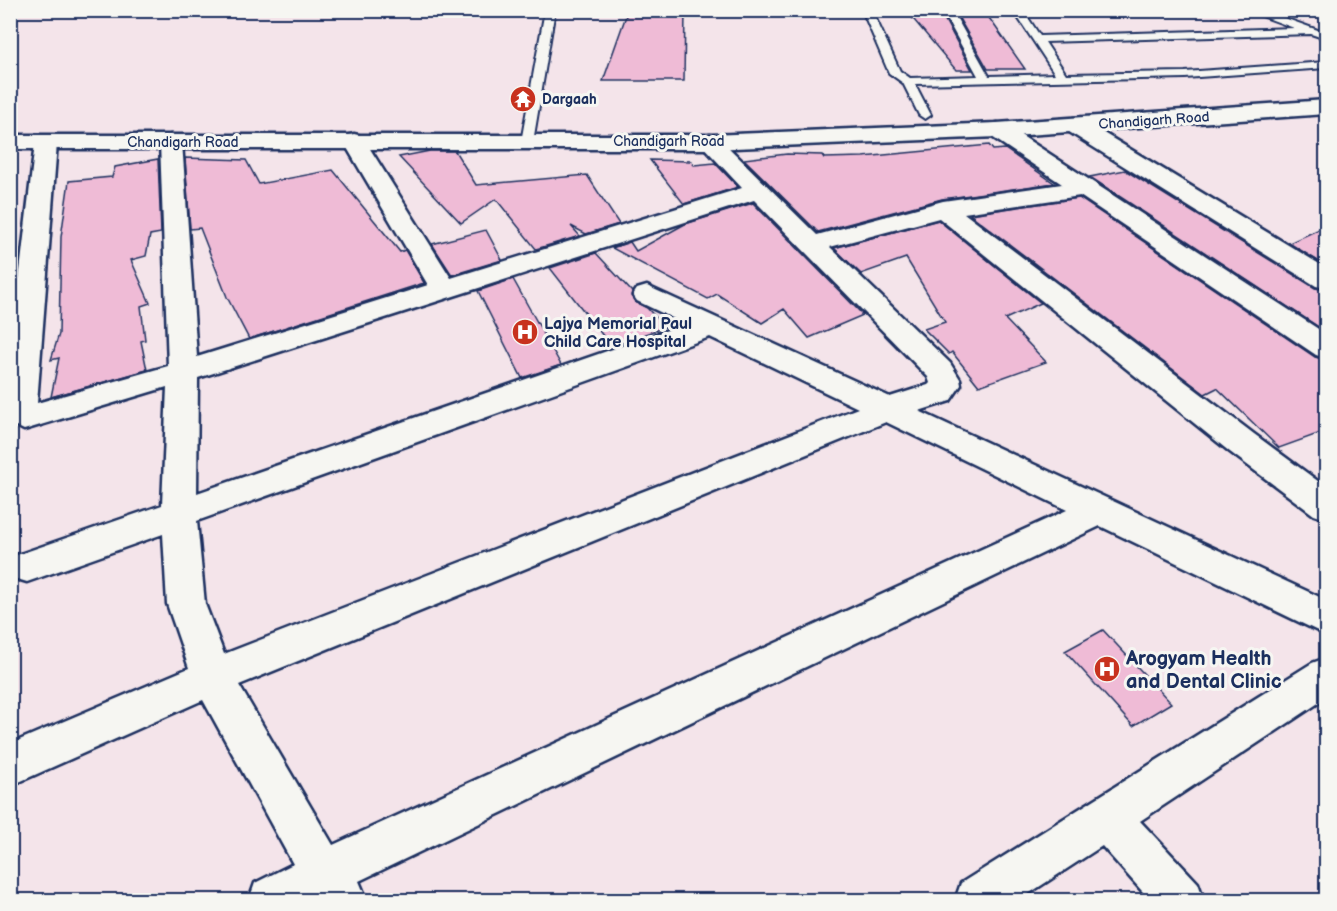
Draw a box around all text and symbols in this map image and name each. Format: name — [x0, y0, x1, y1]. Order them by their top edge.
temple icon: Dargaah — [508, 84, 538, 114]
place label: Dargaah — [542, 91, 597, 108]
street label: Chandigarh Road — [1098, 108, 1210, 133]
street label: Chandigarh Road — [613, 133, 725, 150]
street label: Chandigarh Road — [127, 134, 239, 151]
place label: Lajya Memorial Paul Child Care Hospital — [544, 315, 692, 352]
hospital icon: Lajya Memorial Paul Child Care Hospital — [510, 317, 540, 347]
place label: Arogyam Health and Dental Clinic — [1125, 647, 1282, 694]
hospital icon: Arogyam Health and Dental Clinic — [1092, 654, 1122, 684]

